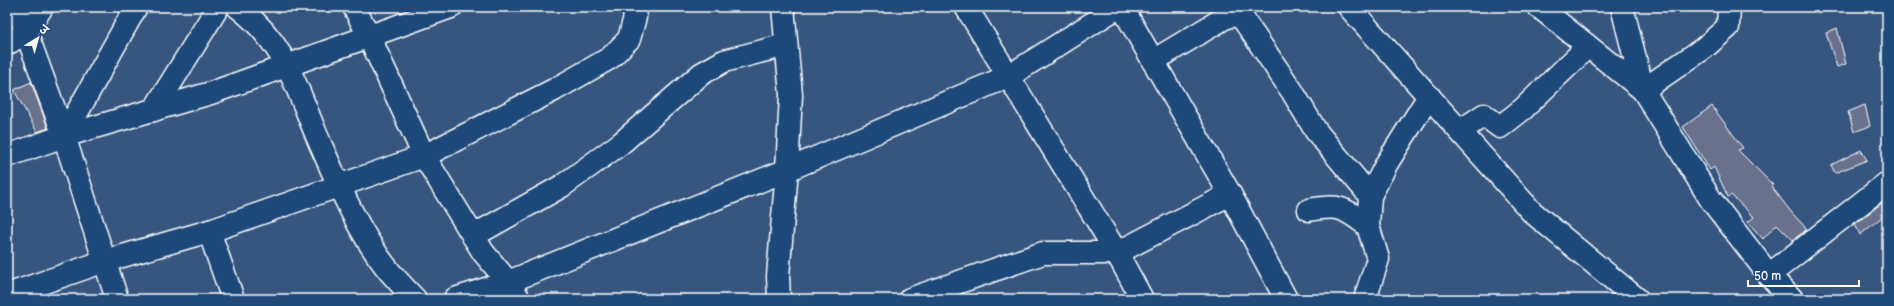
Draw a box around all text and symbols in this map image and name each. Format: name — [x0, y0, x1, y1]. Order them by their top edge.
north arrow — [18, 18, 58, 58]
text: उ — [36, 22, 52, 39]
scale bar — [1748, 262, 1859, 288]
text: 50 m — [1754, 269, 1781, 284]

